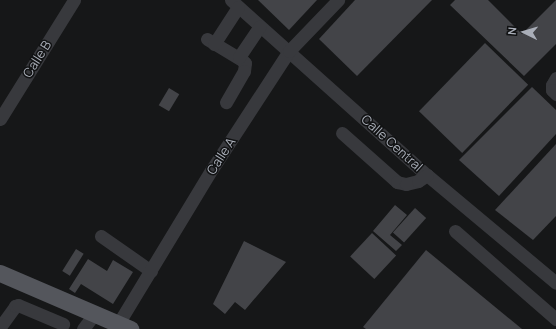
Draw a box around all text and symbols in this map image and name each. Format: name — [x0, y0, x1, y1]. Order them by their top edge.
north arrow — [504, 12, 544, 52]
text: N — [504, 26, 519, 36]
street label: Calle B — [20, 38, 54, 80]
street label: Calle Central — [358, 111, 426, 175]
street label: Calle A — [203, 135, 239, 177]

